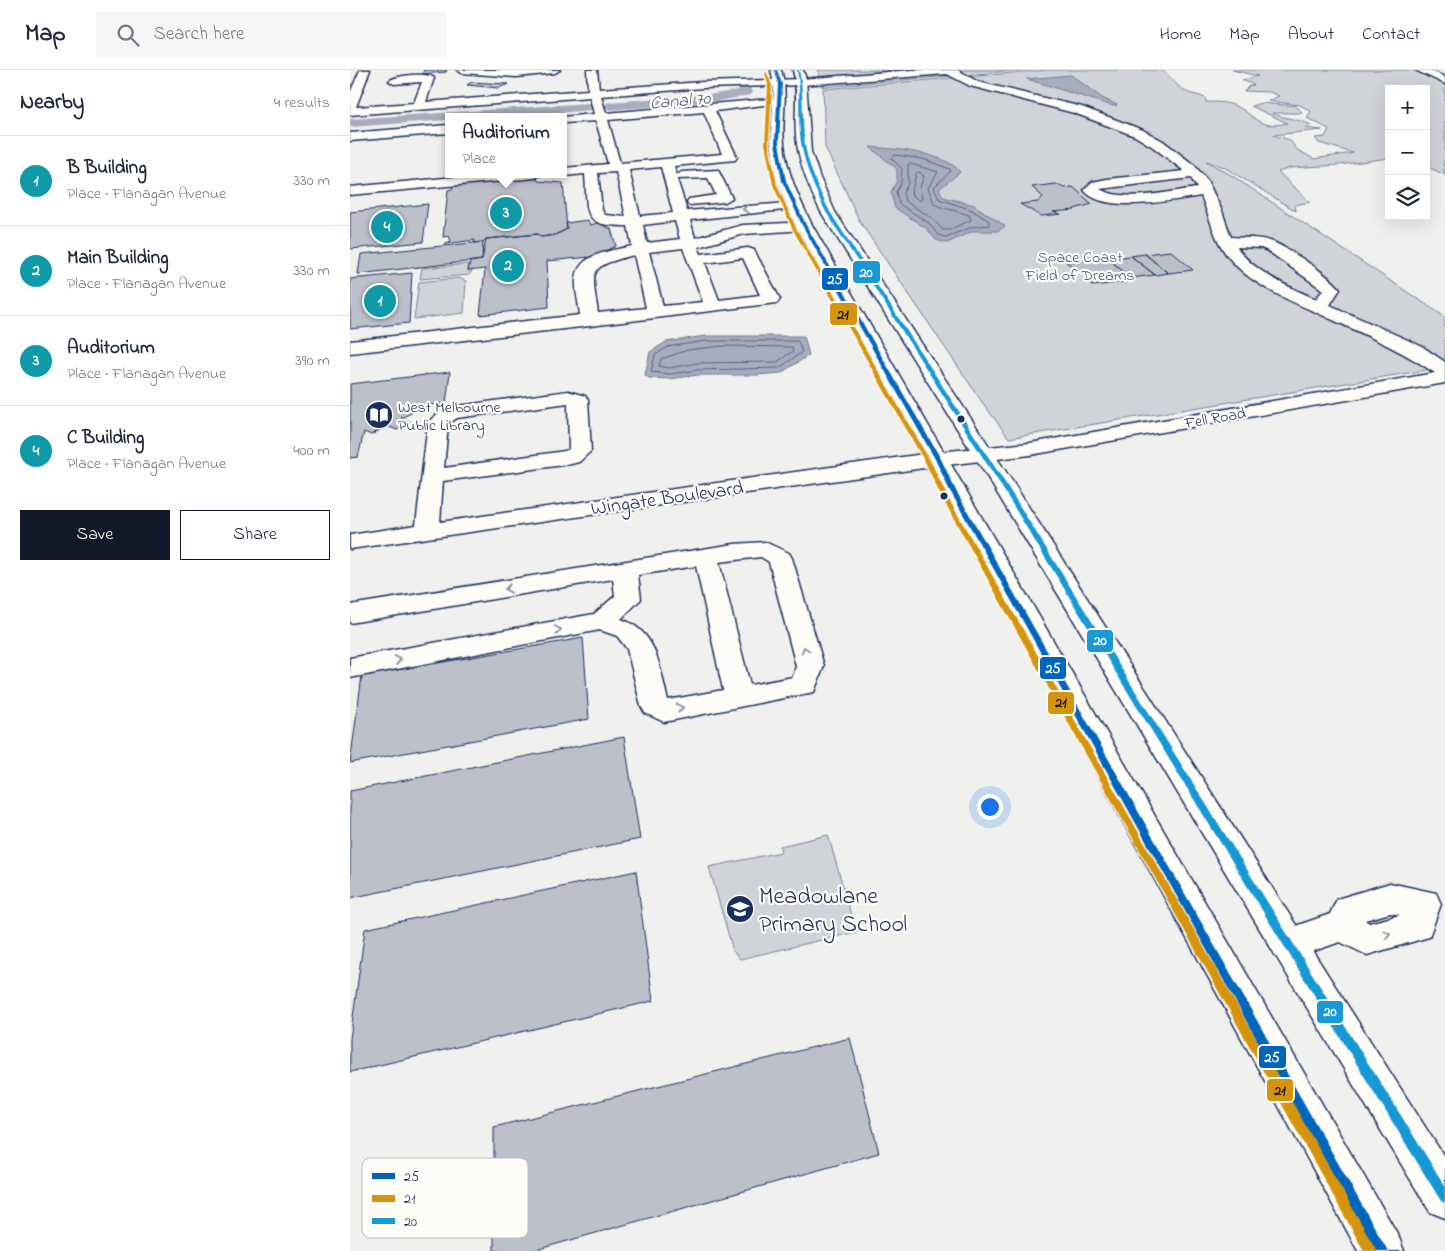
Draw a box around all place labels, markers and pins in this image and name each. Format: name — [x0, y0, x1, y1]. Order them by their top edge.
pin: 3 — [490, 194, 522, 232]
pin: 4 — [371, 208, 403, 246]
pin: 2 — [492, 247, 524, 285]
pin: 1 — [364, 282, 396, 320]
place label: West Melbourne Public Library — [398, 396, 501, 438]
library icon: West Melbourne Public Library — [364, 400, 394, 430]
unlabelled marker — [956, 414, 966, 424]
unlabelled marker — [939, 491, 949, 501]
place label: Meadowlane Primary School — [759, 880, 907, 944]
school or university icon: Meadowlane Primary School — [725, 894, 755, 924]

